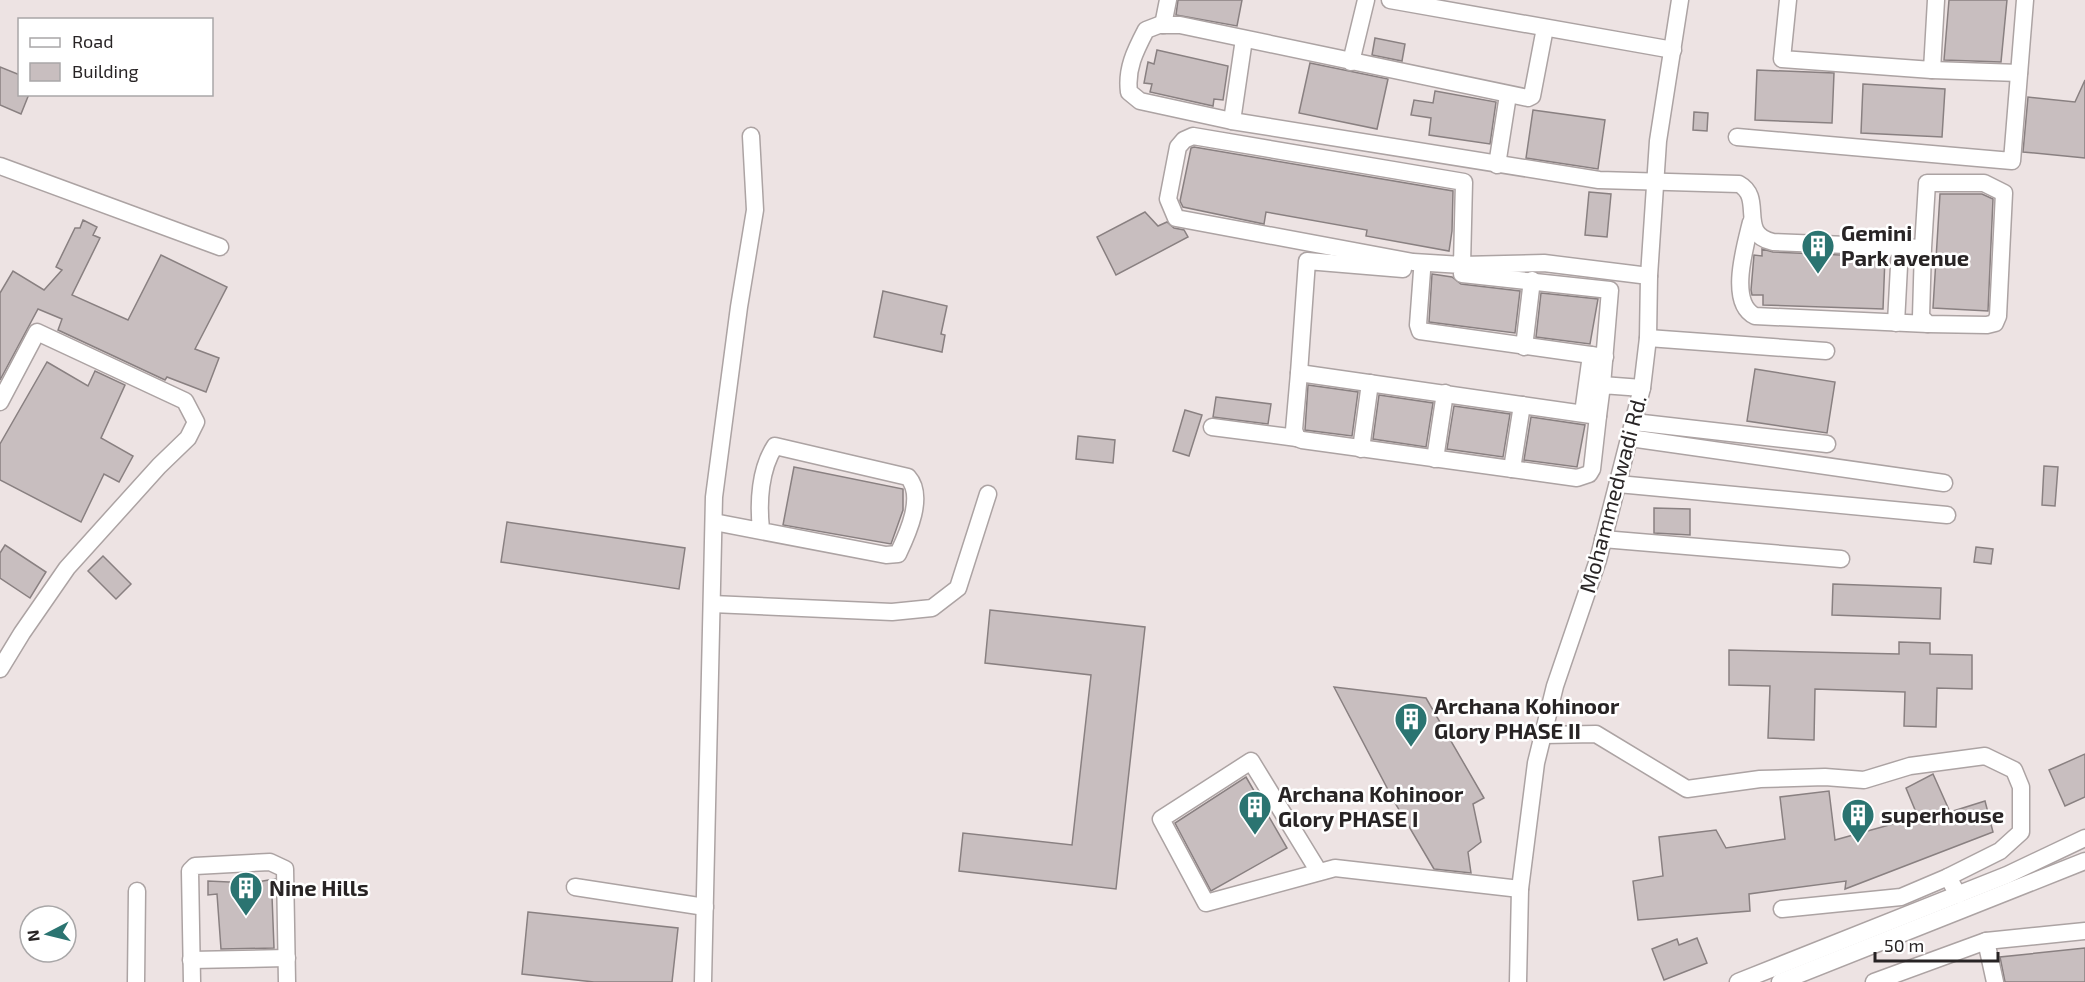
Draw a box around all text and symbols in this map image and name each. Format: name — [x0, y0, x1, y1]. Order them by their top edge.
legend — [18, 18, 213, 96]
text: Road — [72, 30, 113, 52]
text: Building — [72, 60, 139, 82]
place label: Gemini Park avenue — [1841, 219, 1969, 270]
building icon: Gemini Park avenue — [1800, 228, 1836, 275]
street label: Mohammedwadi Rd. — [1573, 392, 1651, 596]
place label: Archana Kohinoor Glory PHASE II — [1434, 692, 1620, 744]
building icon: Archana Kohinoor Glory PHASE II — [1393, 701, 1429, 748]
place label: Archana Kohinoor Glory PHASE I — [1278, 780, 1464, 832]
building icon: Archana Kohinoor Glory PHASE I — [1237, 789, 1273, 836]
building icon: superhouse — [1840, 797, 1876, 844]
place label: superhouse — [1881, 801, 2004, 827]
building icon: Nine Hills — [228, 870, 264, 917]
place label: Nine Hills — [269, 874, 369, 900]
north arrow — [18, 904, 78, 964]
scale bar — [1875, 925, 1998, 963]
text: N — [22, 929, 43, 943]
text: 50 m — [1884, 934, 1924, 956]

